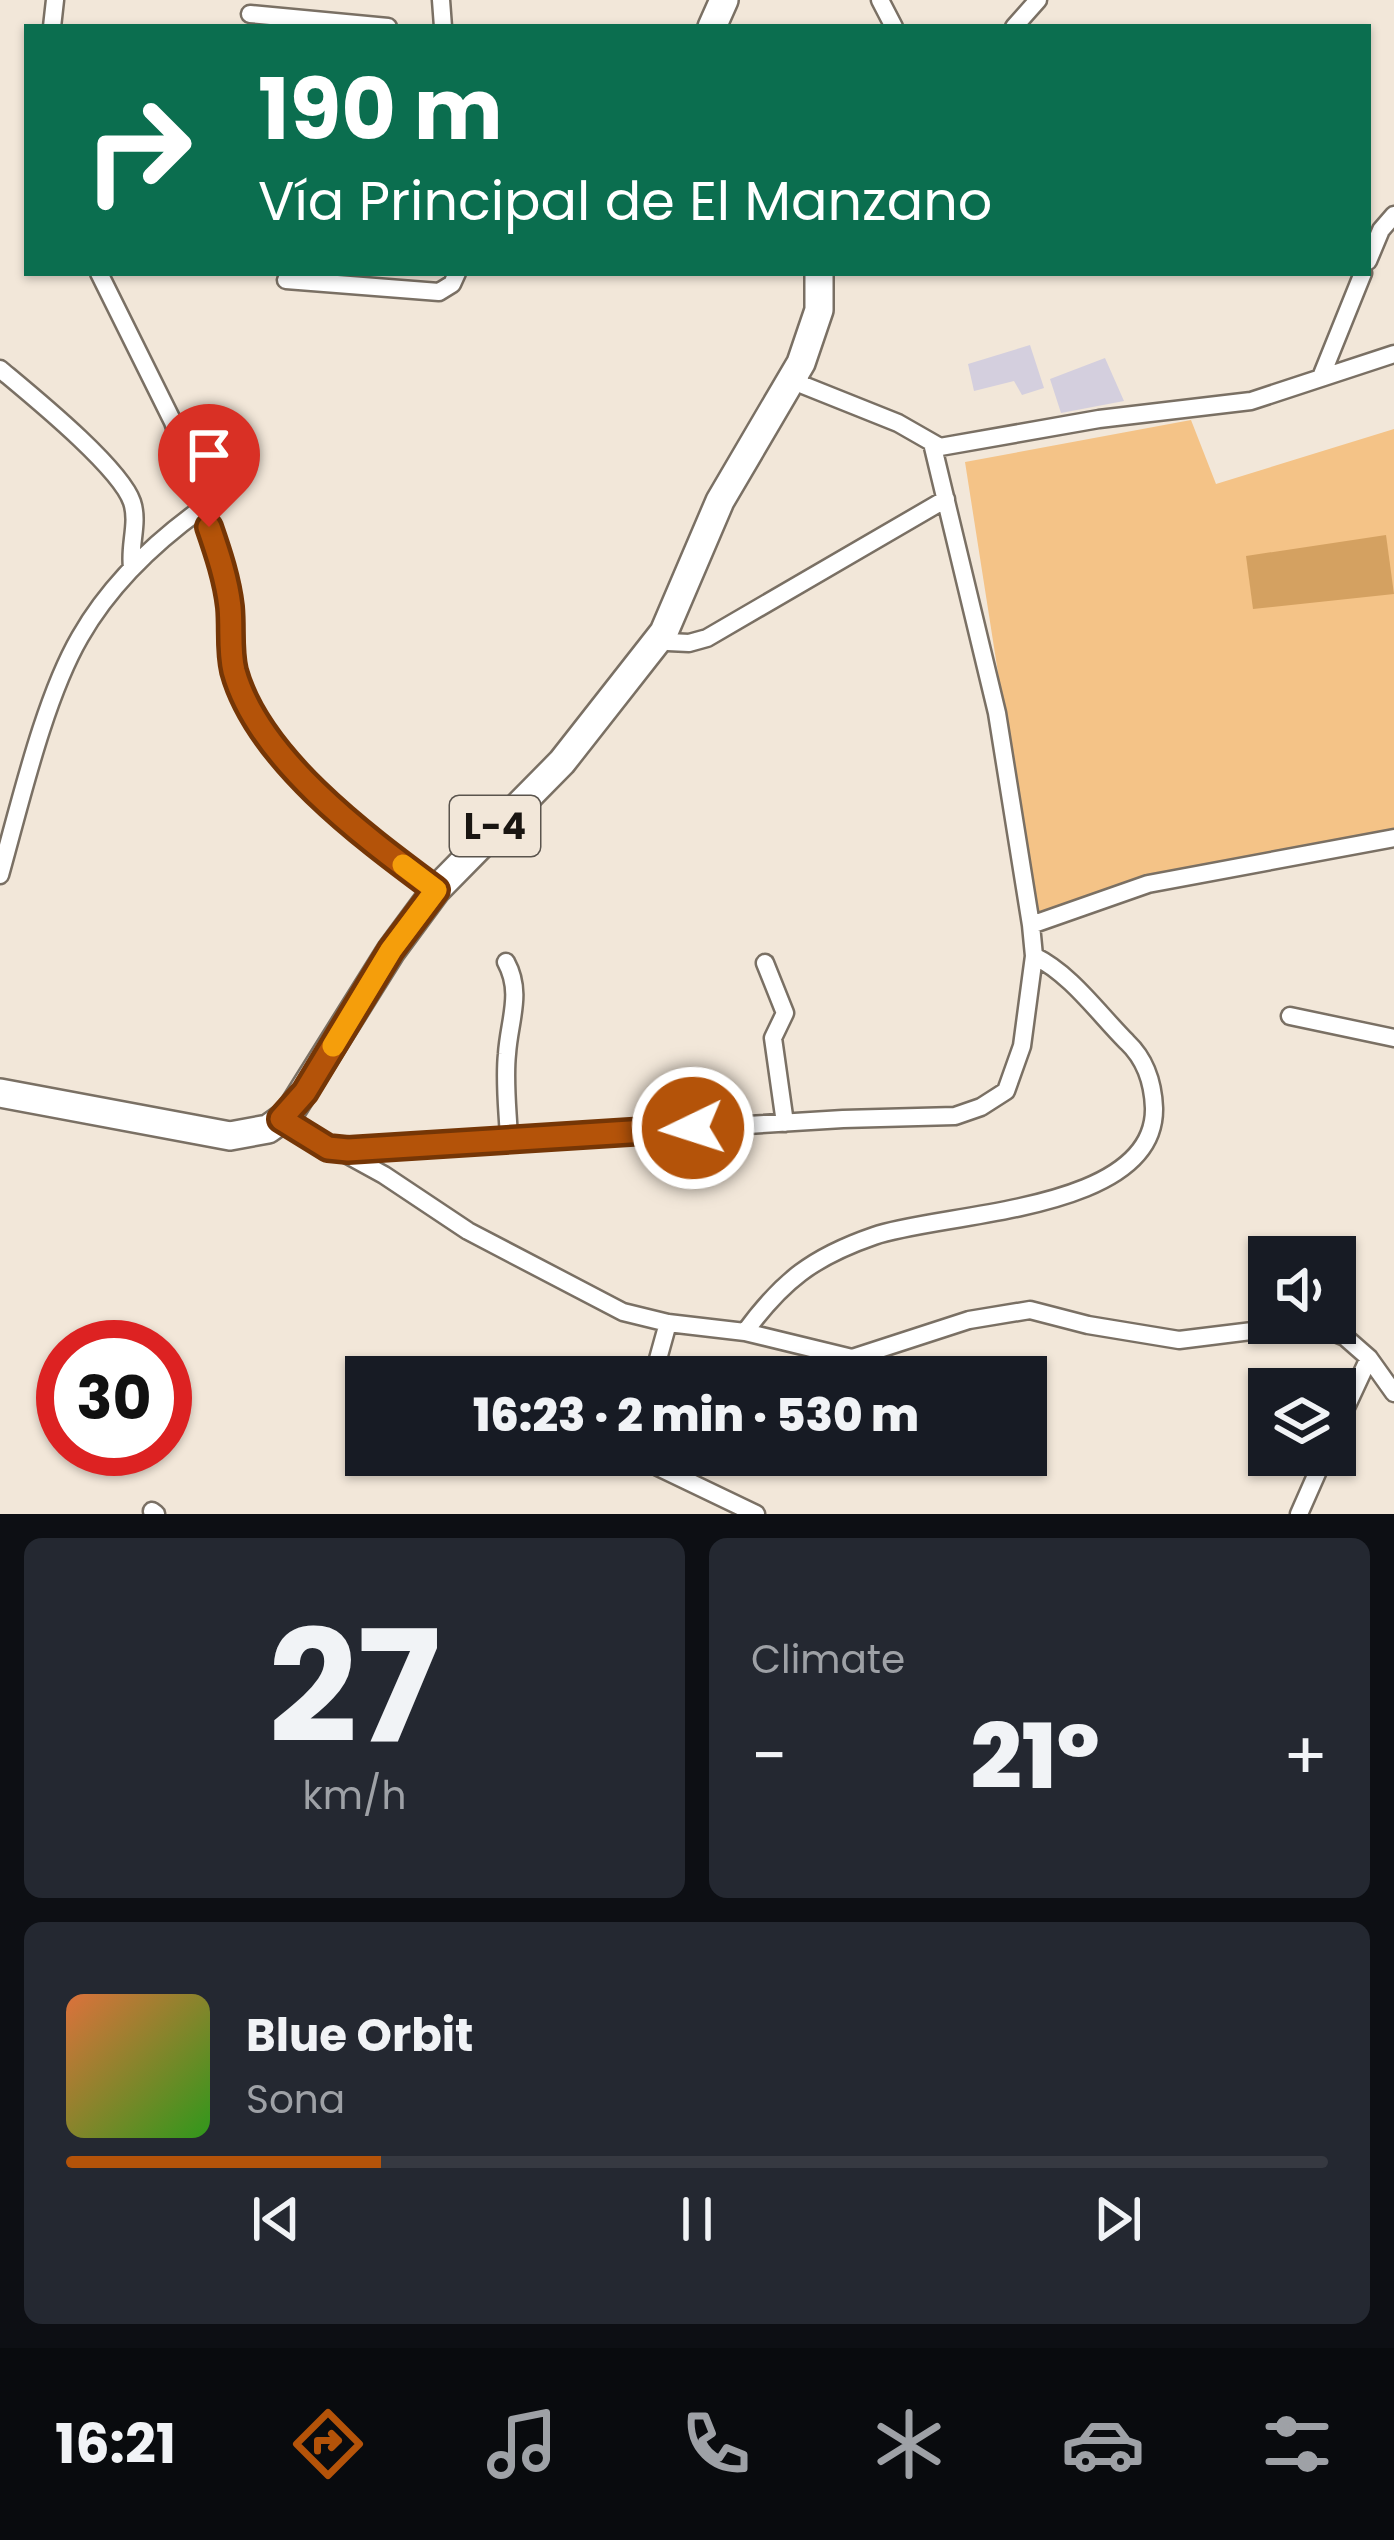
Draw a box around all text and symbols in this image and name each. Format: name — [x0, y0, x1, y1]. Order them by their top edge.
text: 190 m — [258, 51, 503, 168]
icon: right — [60, 72, 216, 228]
text: Vía Principal de El Manzano — [258, 163, 992, 239]
pin — [158, 404, 260, 527]
icon: arrive — [176, 422, 242, 488]
road number: L-4 — [450, 796, 540, 856]
position arrow — [630, 1065, 756, 1191]
map controls — [1248, 1236, 1356, 1476]
button: sound — [1248, 1236, 1356, 1344]
speed limit sign: 30 — [36, 1320, 192, 1476]
button: layers — [1248, 1368, 1356, 1476]
text: 16:23 · 2 min · 530 m — [473, 1384, 919, 1447]
text: 27 — [268, 1578, 441, 1797]
text: Climate — [751, 1632, 905, 1687]
text: 21° — [971, 1693, 1100, 1820]
text: − — [751, 1710, 787, 1802]
text: + — [1283, 1710, 1328, 1802]
text: km/h — [303, 1768, 406, 1823]
text: Blue Orbit — [246, 2004, 473, 2067]
text: Sona — [246, 2072, 345, 2127]
icon: previous — [243, 2186, 309, 2252]
icon: pause — [664, 2186, 730, 2252]
icon: next — [1085, 2186, 1151, 2252]
icon: directions — [286, 2402, 370, 2486]
icon: music — [480, 2402, 564, 2486]
icon: phone — [674, 2402, 758, 2486]
icon: climate — [867, 2402, 951, 2486]
icon: car — [1061, 2402, 1145, 2486]
icon: filters — [1255, 2402, 1339, 2486]
text: 16:21 — [55, 2406, 176, 2482]

